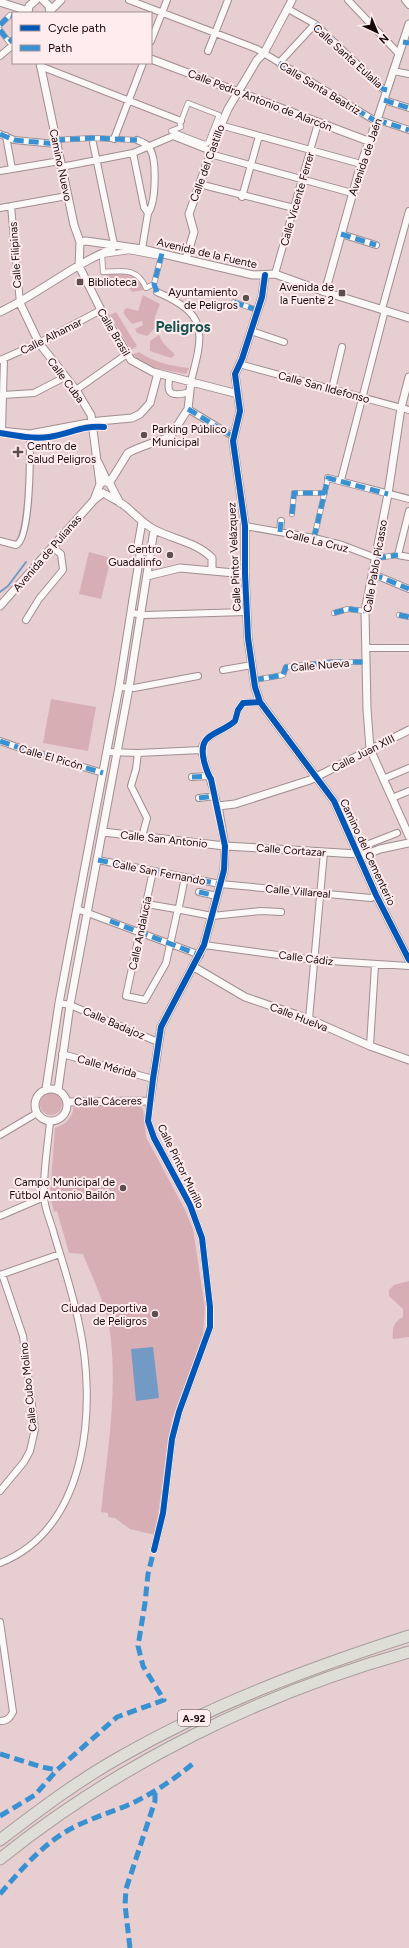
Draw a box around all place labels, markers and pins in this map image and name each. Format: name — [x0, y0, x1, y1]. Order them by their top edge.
place label: Biblioteca — [88, 276, 137, 289]
marker: Biblioteca — [75, 277, 85, 287]
place label: Avenida de la Fuente 2 — [279, 281, 334, 307]
place label: Ayuntamiento de Peligros — [168, 286, 238, 312]
marker: Avenida de la Fuente 2 — [337, 288, 347, 298]
marker: Ayuntamiento de Peligros — [241, 293, 251, 303]
place label: Parking Público Municipal — [152, 423, 227, 449]
marker: Parking Público Municipal — [139, 430, 149, 440]
place label: Centro de Salud Peligros — [27, 440, 96, 466]
marker: Centro de Salud Peligros — [12, 446, 24, 458]
place label: Centro Guadalinfo — [108, 543, 162, 569]
marker: Centro Guadalinfo — [165, 550, 175, 560]
place label: Campo Municipal de Fútbol Antonio Bailón — [9, 1176, 115, 1202]
marker: Campo Municipal de Fútbol Antonio Bailón — [118, 1183, 128, 1193]
place label: Ciudad Deportiva de Peligros — [61, 1302, 147, 1328]
marker: Ciudad Deportiva de Peligros — [150, 1309, 160, 1319]

